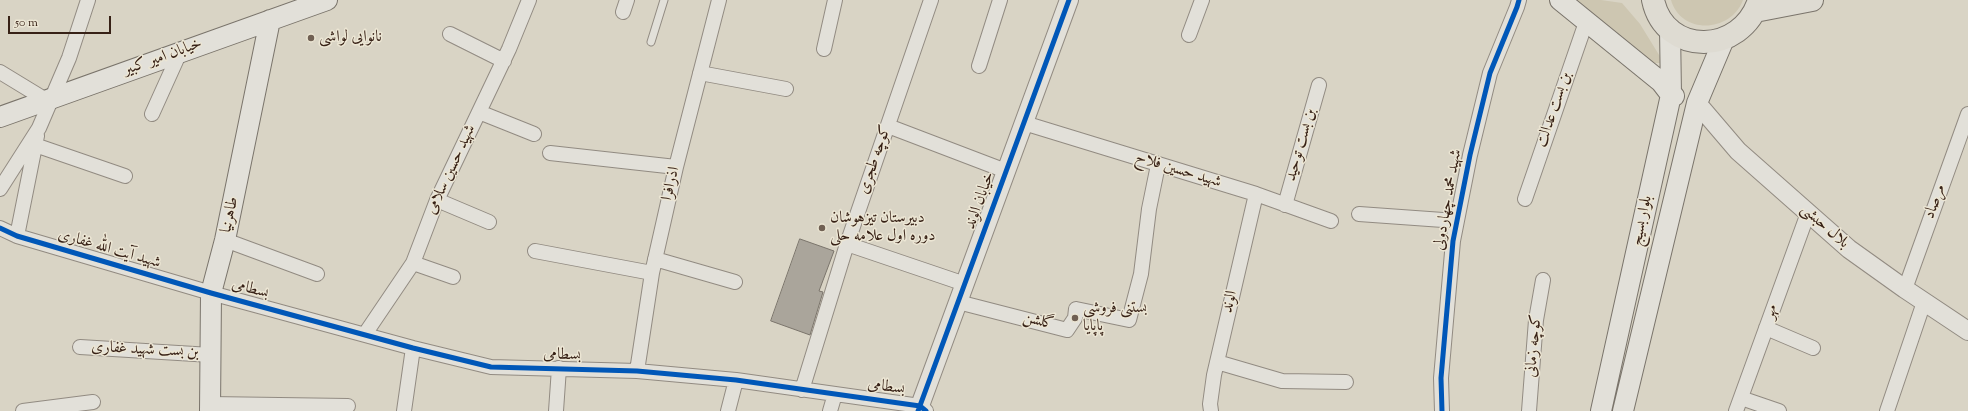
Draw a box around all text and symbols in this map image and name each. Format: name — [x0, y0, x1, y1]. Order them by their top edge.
scale bar — [10, 8, 113, 34]
text: 50 m — [15, 14, 38, 32]
place label: نانوایی لواشی — [319, 28, 382, 48]
marker: نانوایی لواشی — [306, 33, 316, 43]
street label: خیابان امیر کبیر — [121, 35, 205, 81]
street label: بن بست عدالت — [1533, 70, 1577, 150]
street label: بن بست توحید — [1282, 106, 1322, 184]
street label: شهید حسین سلامی — [423, 122, 481, 218]
street label: کوچه طجری — [855, 123, 897, 197]
street label: شهید محمد چهاردولی — [1431, 148, 1467, 252]
street label: شهید حسین فلاح — [1133, 149, 1223, 193]
street label: اذرافرا — [659, 165, 685, 203]
street label: خیابان الوند — [962, 170, 1000, 232]
street label: مرصاد — [1921, 182, 1951, 222]
street label: بلوار بسیج — [1628, 194, 1658, 248]
street label: طاهرنیا — [218, 195, 244, 235]
street label: بلال حبشی — [1796, 201, 1852, 253]
place label: دبیرستان تیزهوشان دوره اول علامه حلی — [830, 209, 936, 247]
marker: دبیرستان تیزهوشان دوره اول علامه حلی — [817, 223, 827, 233]
street label: شهید آیت الله غفاری — [55, 226, 163, 274]
street label: بسطامی — [229, 276, 271, 304]
street label: الوند — [1219, 289, 1243, 315]
place label: بستنی فروشی پاپایا — [1083, 299, 1147, 337]
street label: مهر — [1761, 302, 1783, 322]
street label: گلشن — [1020, 309, 1056, 335]
marker: بستنی فروشی پاپایا — [1070, 313, 1080, 323]
street label: کوچه زمانی — [1523, 314, 1547, 378]
street label: بن بست شهید غفاری — [91, 339, 199, 363]
street label: بسطامی — [543, 346, 581, 366]
street label: بسطامی — [866, 376, 906, 400]

